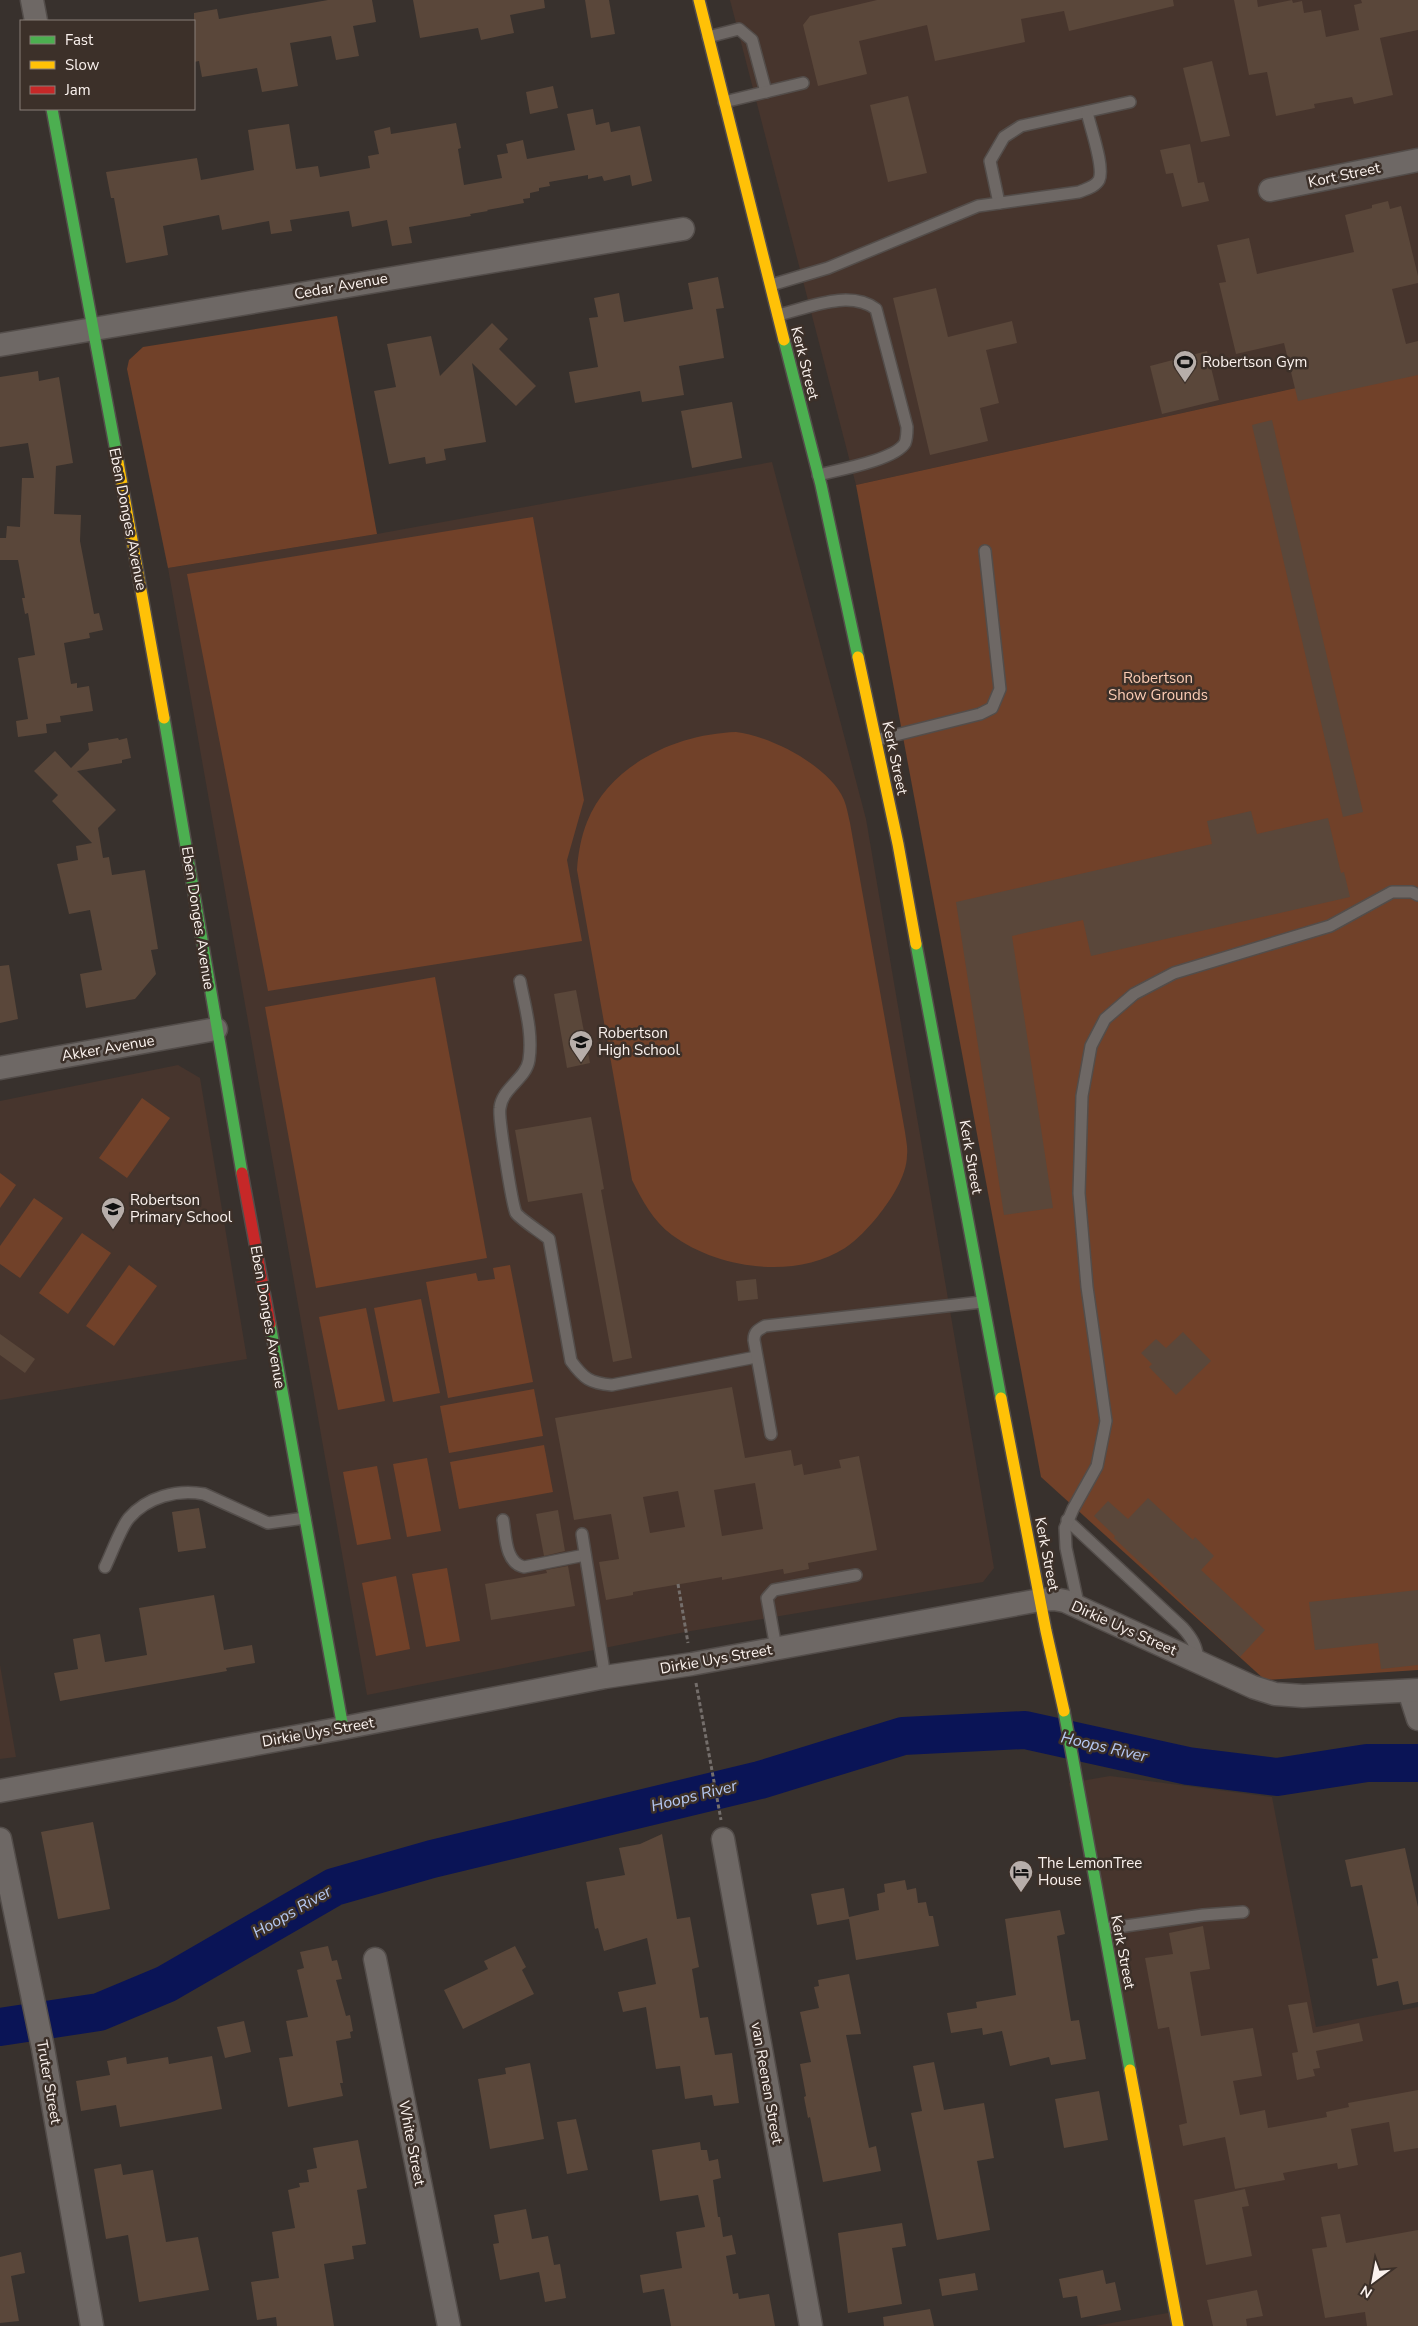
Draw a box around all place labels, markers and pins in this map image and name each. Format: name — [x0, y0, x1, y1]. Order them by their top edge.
sports icon: Robertson Gym — [1172, 349, 1198, 383]
place label: Robertson Gym — [1202, 352, 1307, 372]
place label: Robertson High School — [598, 1023, 680, 1060]
school or university icon: Robertson High School — [568, 1029, 594, 1063]
place label: Robertson Primary School — [130, 1190, 233, 1227]
school or university icon: Robertson Primary School — [100, 1196, 126, 1230]
place label: The LemonTree House — [1038, 1853, 1142, 1890]
hotel icon: The LemonTree House — [1008, 1859, 1034, 1893]

